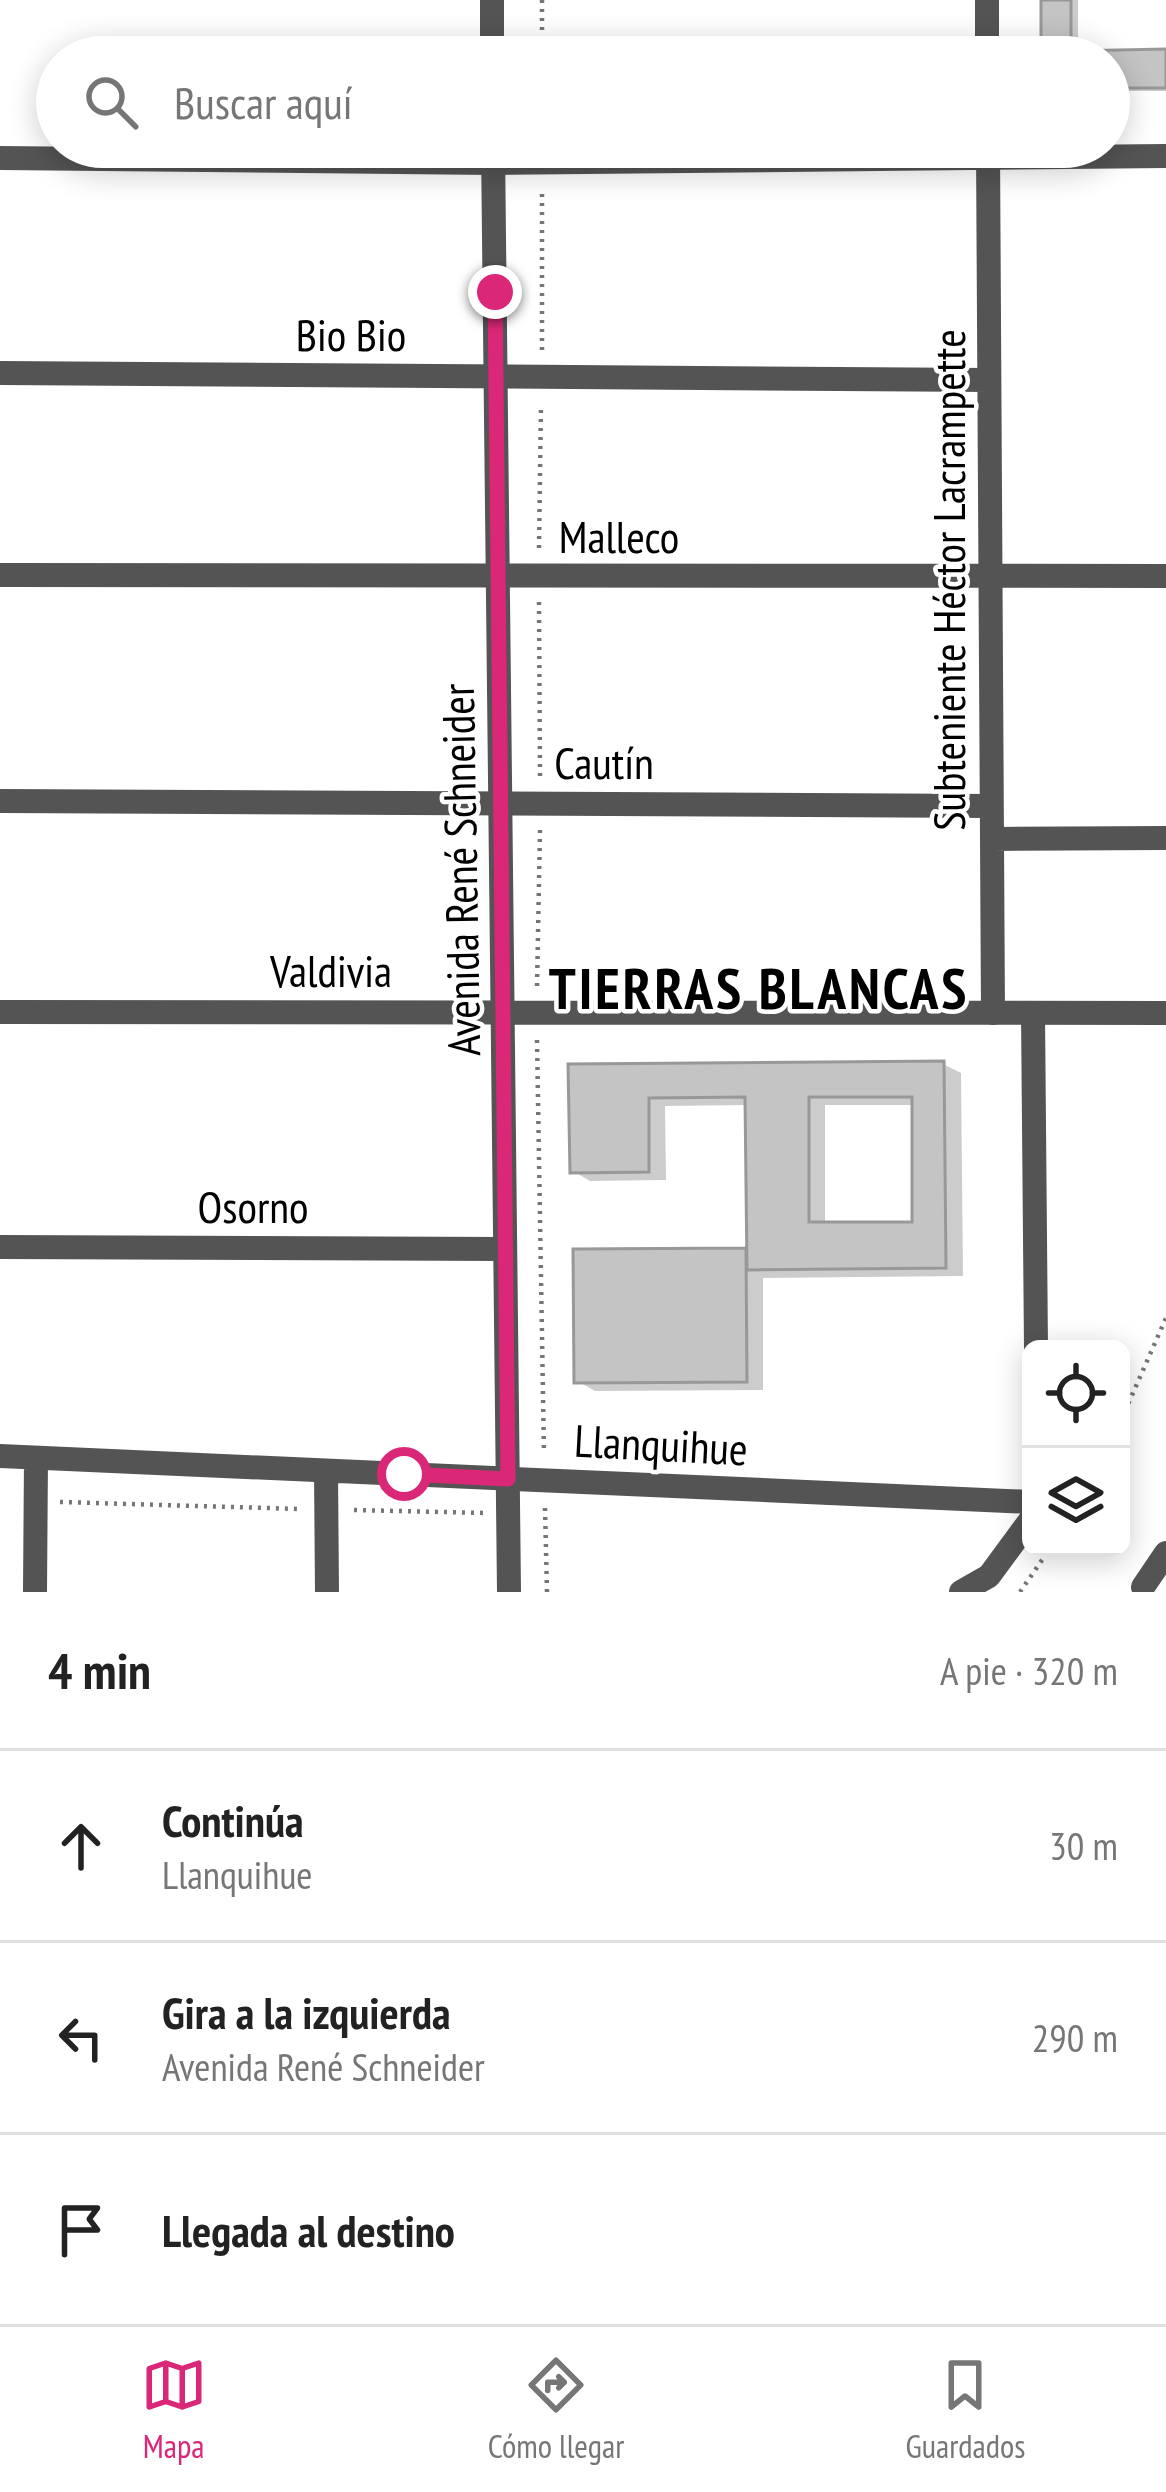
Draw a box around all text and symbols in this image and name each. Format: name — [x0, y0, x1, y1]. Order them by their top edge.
search box — [36, 36, 1130, 168]
icon: search — [78, 69, 144, 135]
text: Buscar aquí — [174, 73, 353, 131]
route end — [468, 265, 522, 319]
street label: Bio Bio — [296, 305, 406, 363]
street label: Subteniente Héctor Lacrampette — [919, 329, 977, 831]
street label: Malleco — [559, 507, 679, 565]
street label: Avenida René Schneider — [428, 683, 492, 1057]
street label: Cautín — [554, 733, 654, 791]
street label: Valdivia — [269, 941, 392, 999]
district label: TIERRAS BLANCAS — [549, 951, 969, 1025]
street label: Osorno — [198, 1177, 308, 1235]
map controls — [1022, 1340, 1130, 1556]
button: locate — [1022, 1340, 1130, 1448]
street label: Llanquihue — [573, 1410, 749, 1478]
route start — [377, 1447, 431, 1501]
button: layers — [1022, 1448, 1130, 1556]
text: 4 min — [48, 1637, 151, 1703]
text: A pie · 320 m — [940, 1645, 1118, 1696]
text: Continúa — [162, 1791, 304, 1849]
icon: ahead — [48, 1813, 114, 1879]
text: 30 m — [1049, 1820, 1118, 1871]
text: Llanquihue — [162, 1849, 312, 1900]
text: Gira a la izquierda — [162, 1983, 451, 2041]
icon: left — [48, 2005, 114, 2071]
text: 290 m — [1032, 2012, 1118, 2063]
text: Avenida René Schneider — [162, 2041, 485, 2092]
icon: arrive — [48, 2197, 114, 2263]
text: Llegada al destino — [162, 2201, 455, 2259]
tab: Mapa — [141, 2352, 207, 2467]
tab: Cómo llegar — [488, 2352, 624, 2467]
tab: Guardados — [905, 2352, 1025, 2467]

